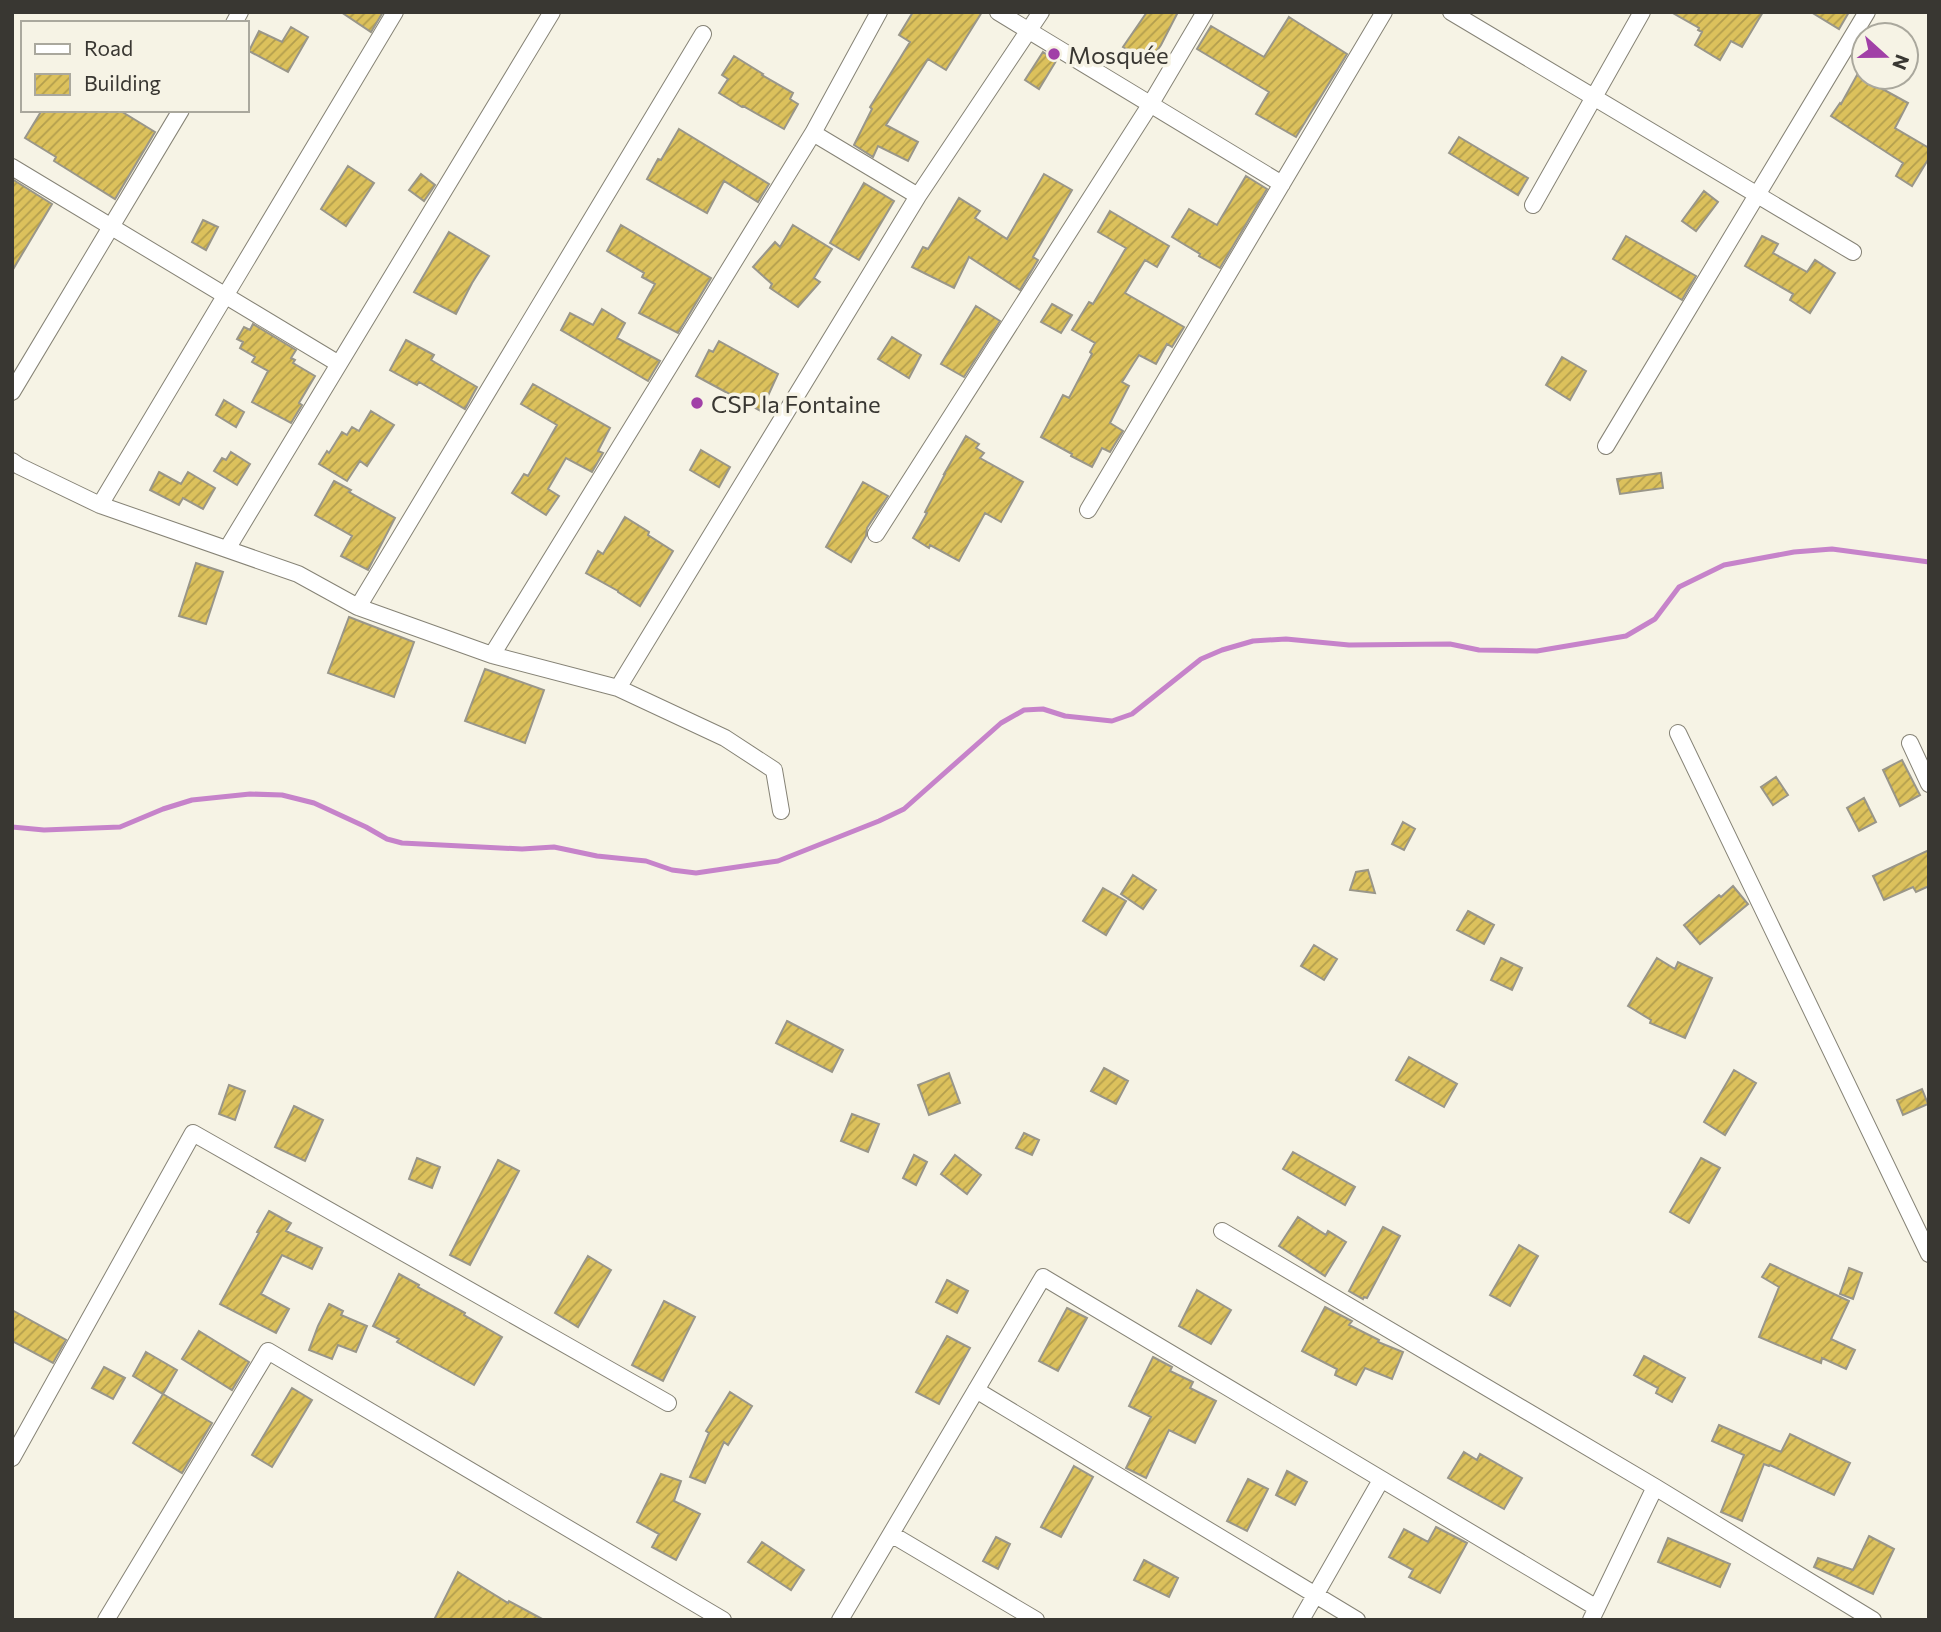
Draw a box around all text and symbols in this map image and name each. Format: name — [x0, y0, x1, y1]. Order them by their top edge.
legend — [21, 21, 248, 112]
north arrow — [1850, 21, 1920, 91]
text: Road — [84, 35, 133, 60]
place label: Mosquée — [1068, 40, 1169, 69]
marker: Mosquée — [1046, 46, 1062, 62]
text: N — [1888, 51, 1915, 73]
text: Building — [84, 70, 161, 95]
place label: CSP la Fontaine — [711, 389, 881, 418]
marker: CSP la Fontaine — [689, 395, 705, 411]

